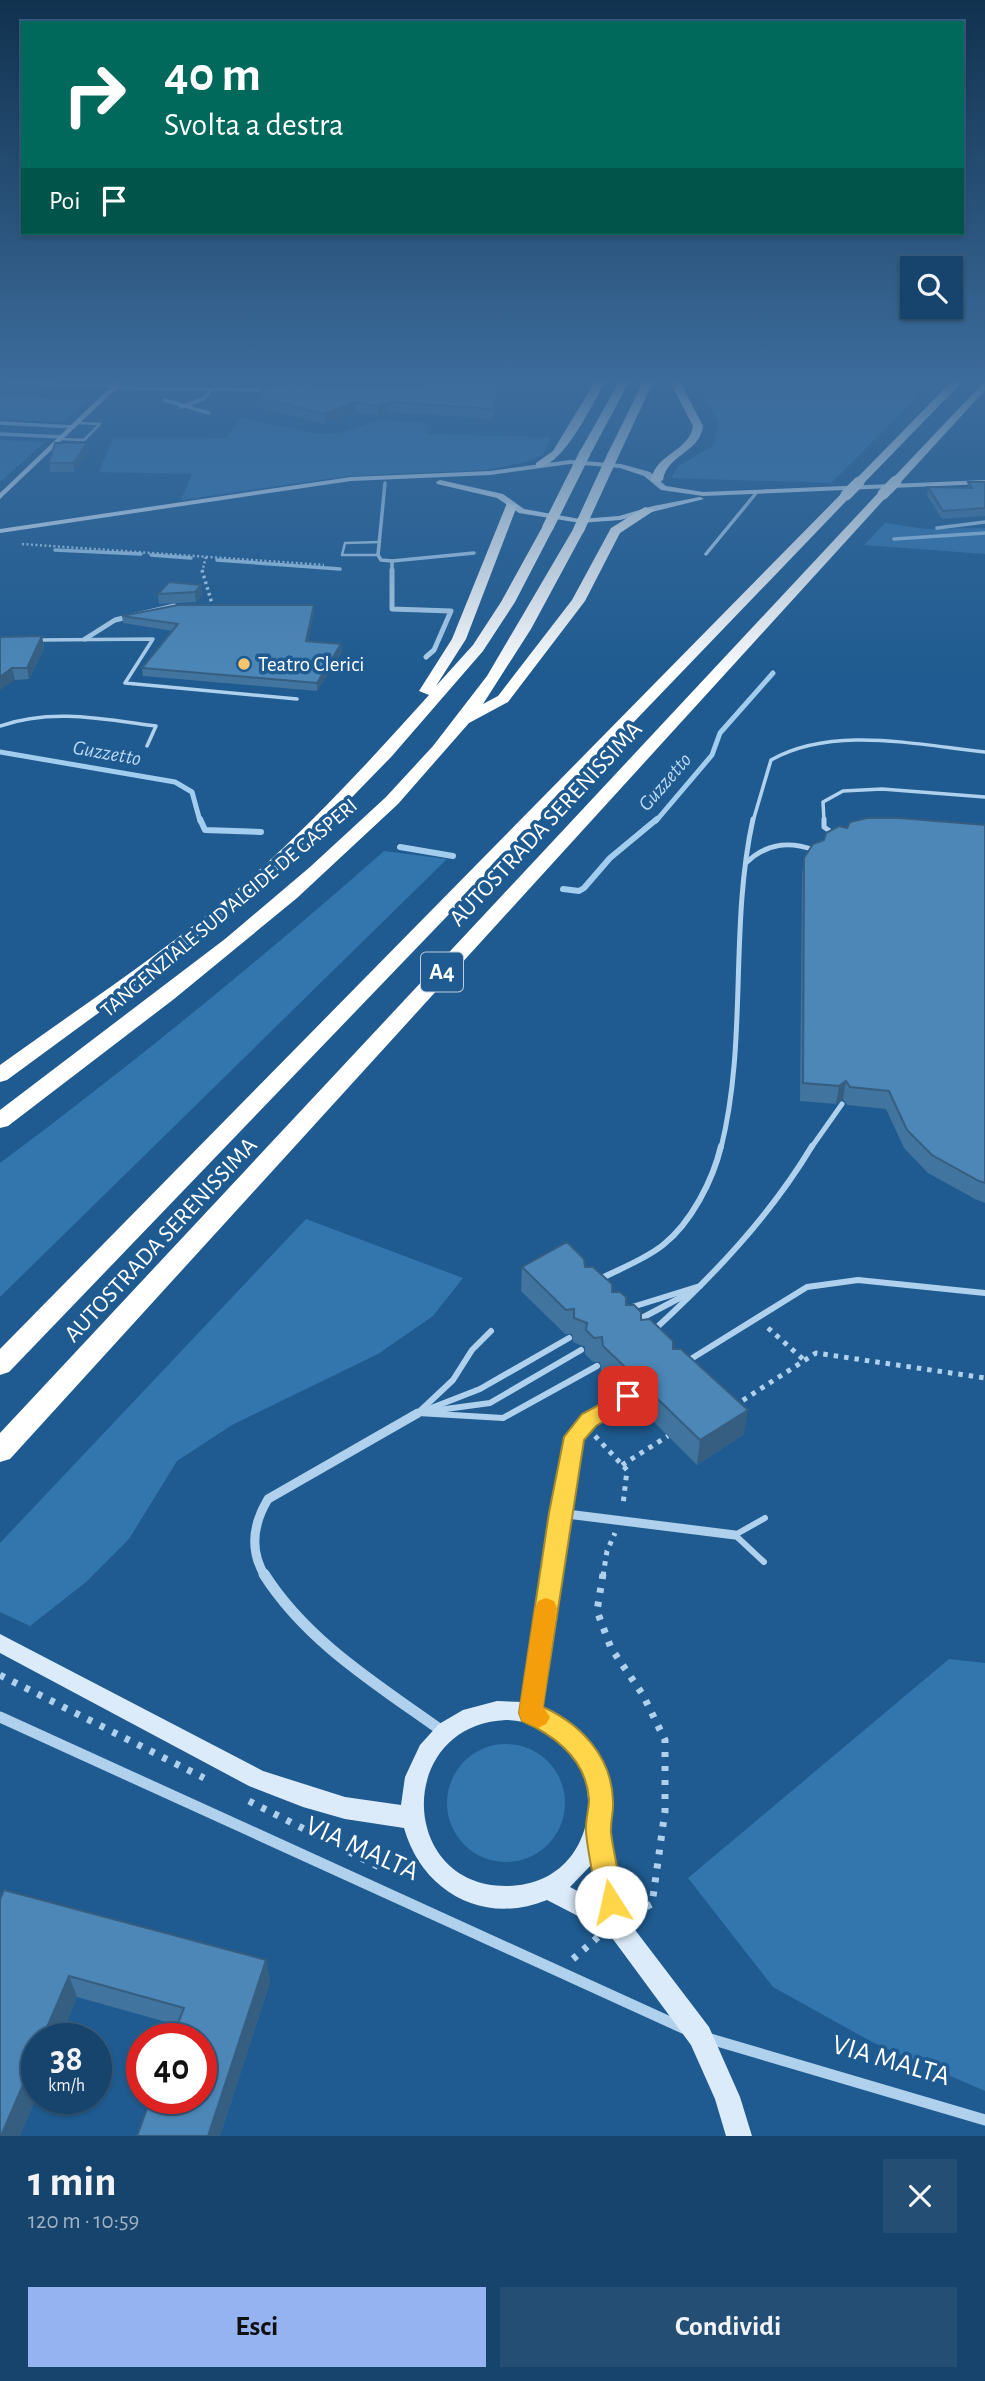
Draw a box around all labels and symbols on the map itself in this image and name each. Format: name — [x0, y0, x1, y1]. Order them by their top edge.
place label: Teatro Clerici — [258, 654, 364, 675]
marker: Teatro Clerici — [236, 656, 252, 672]
street label: AUTOSTRADA SERENISSIMA — [445, 717, 647, 931]
water label: Guzzetto — [71, 737, 143, 769]
water label: Guzzetto — [634, 749, 696, 815]
street label: TANGENZIALE SUD ALCIDE DE GASPERI — [97, 795, 361, 1021]
road number: A4 — [421, 953, 463, 992]
street label: AUTOSTRADA SERENISSIMA — [60, 1133, 262, 1347]
pin — [598, 1366, 658, 1426]
street label: VIA MALTA — [301, 1812, 423, 1886]
position arrow — [574, 1865, 648, 1939]
speed limit sign: 40 — [126, 2023, 217, 2114]
street label: VIA MALTA — [829, 2031, 953, 2091]

